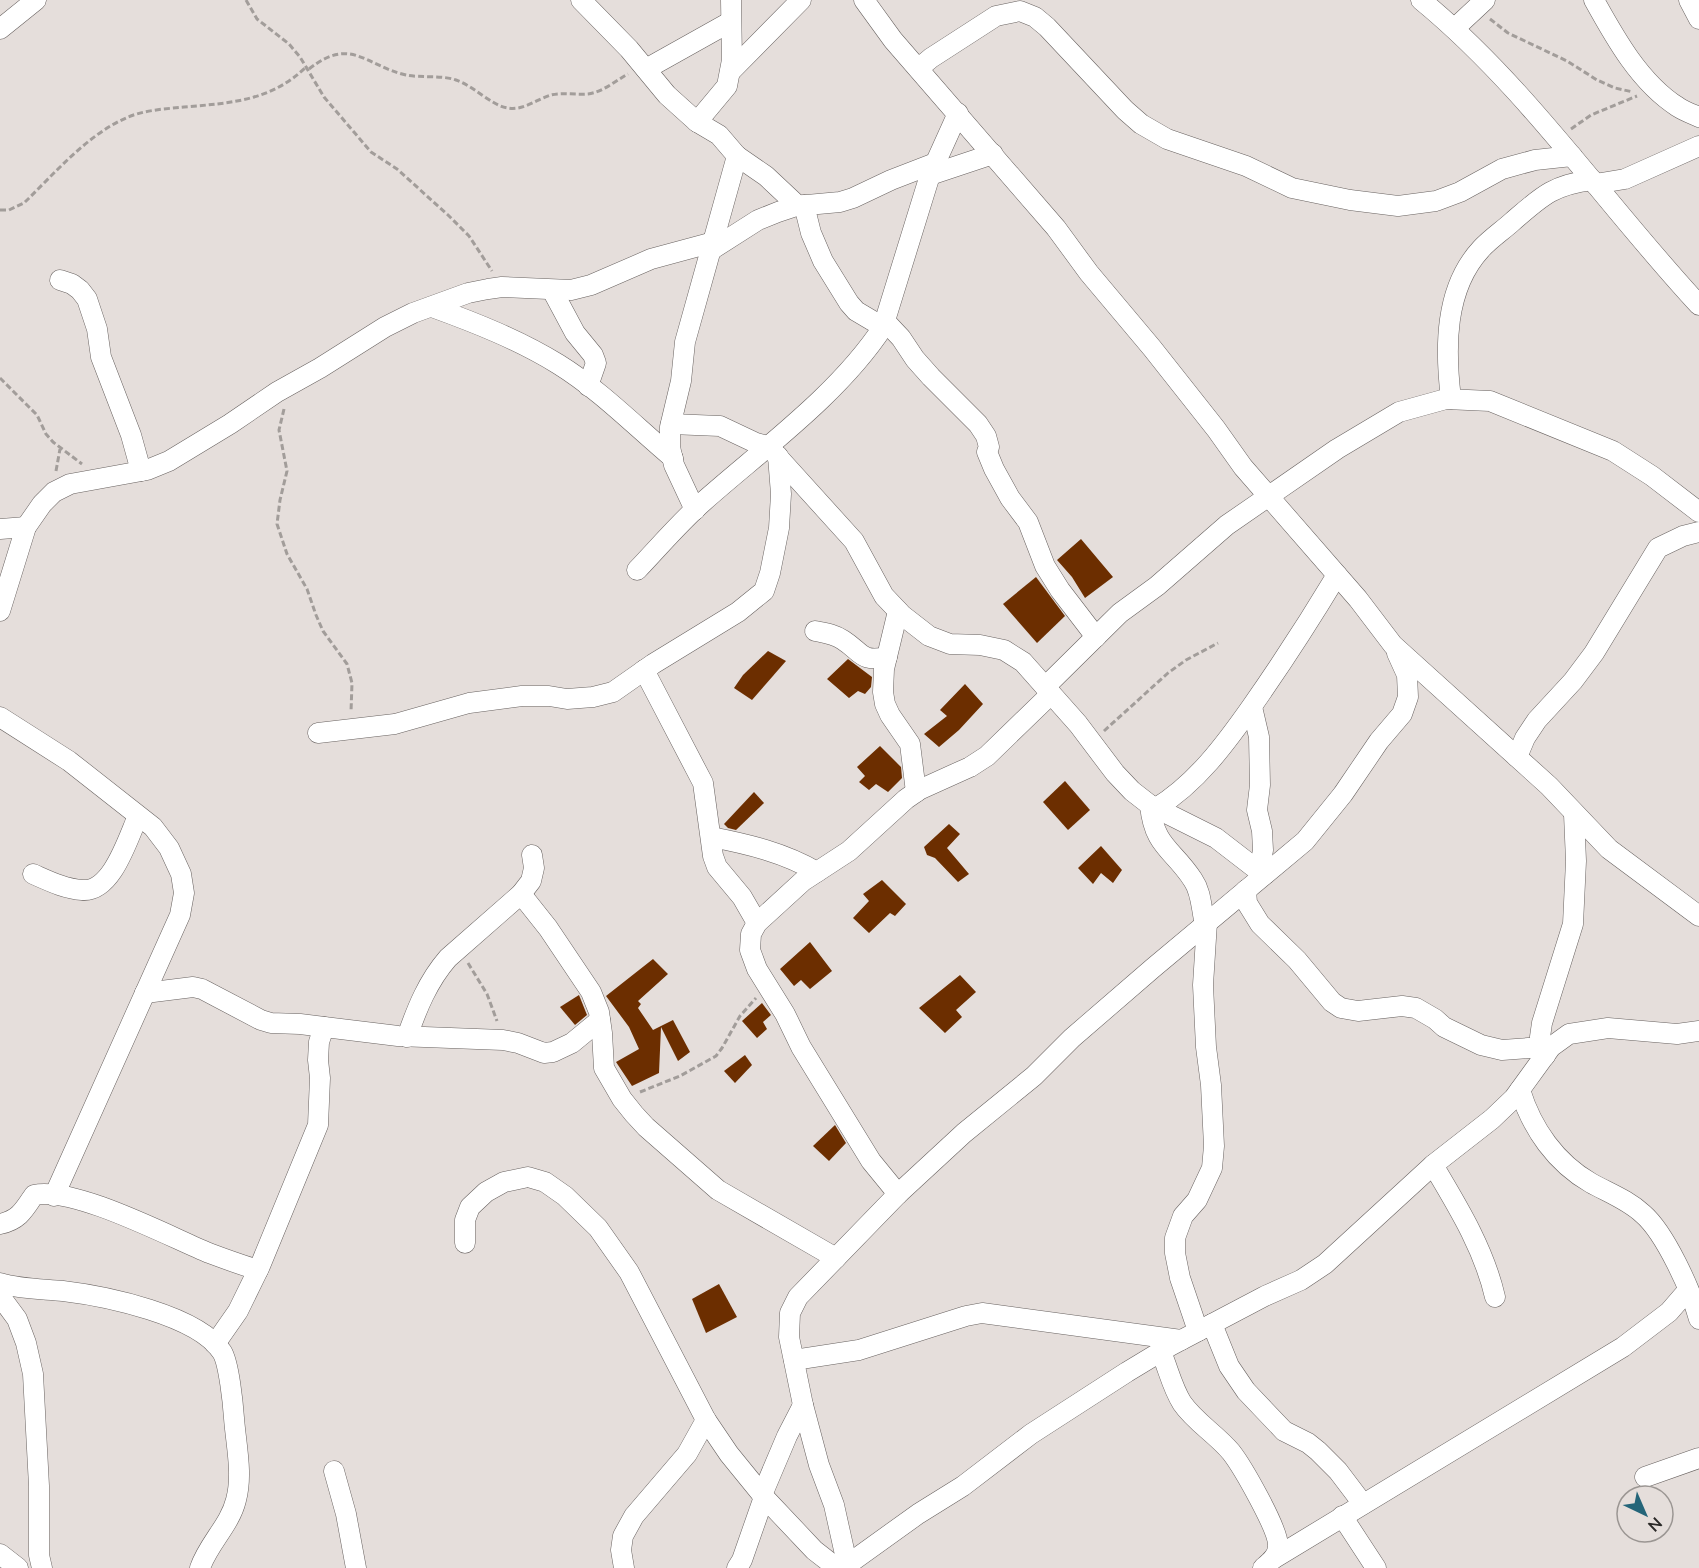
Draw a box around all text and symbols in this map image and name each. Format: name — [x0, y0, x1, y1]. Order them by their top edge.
north arrow — [1615, 1484, 1675, 1544]
text: N — [1644, 1513, 1667, 1536]

